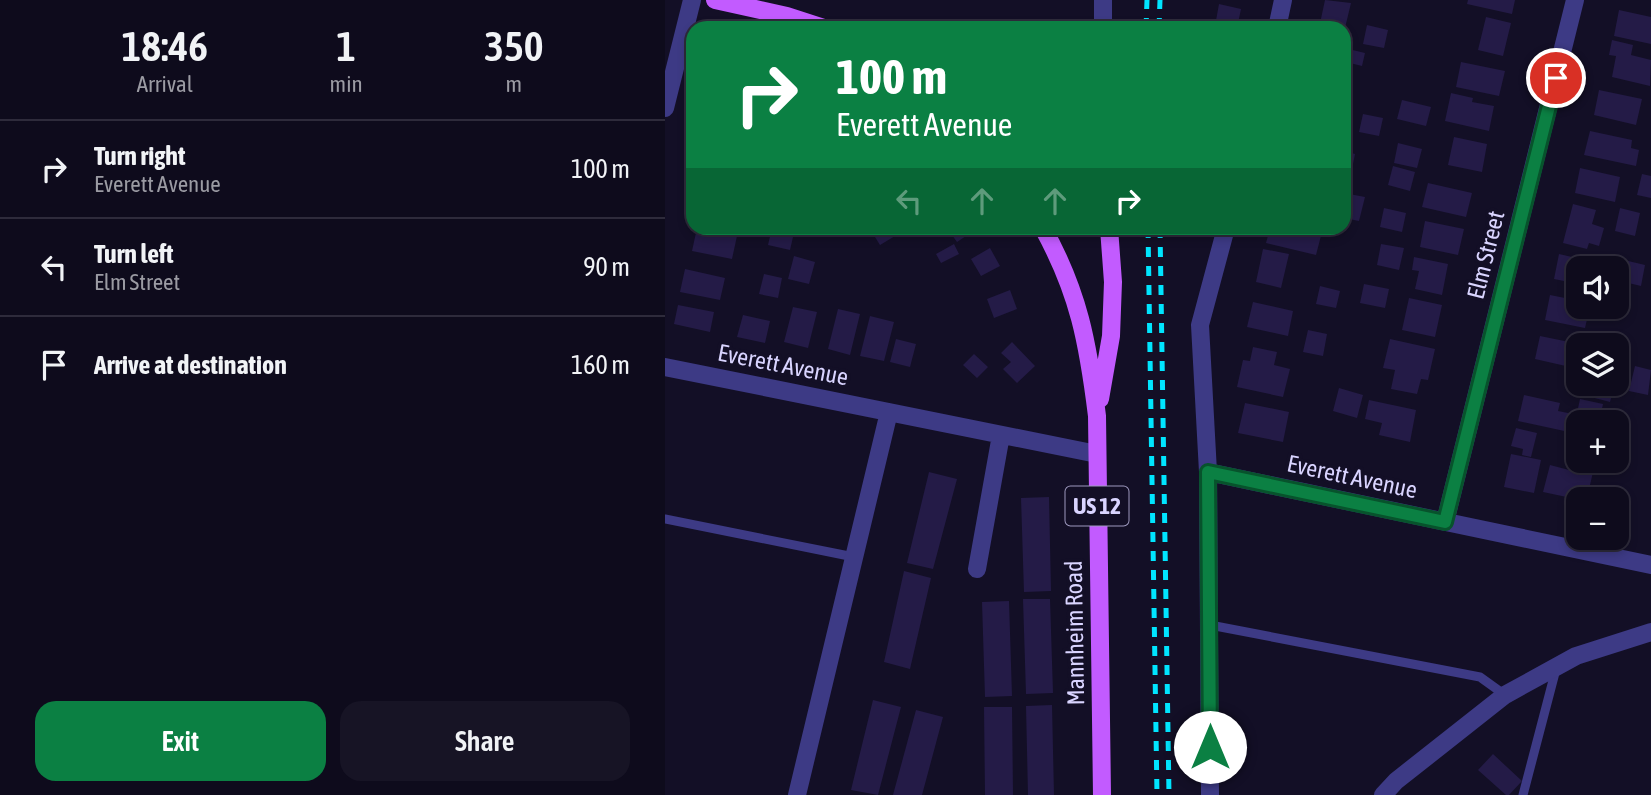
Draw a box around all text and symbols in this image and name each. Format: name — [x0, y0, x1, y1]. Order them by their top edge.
text: 18:46 — [122, 22, 208, 70]
text: 1 — [336, 22, 356, 70]
text: 350 — [484, 22, 543, 70]
text: 100 m — [836, 48, 947, 104]
pin — [1526, 48, 1586, 108]
icon: right — [721, 49, 812, 140]
icon: arrive — [1537, 59, 1575, 97]
text: Arrival — [137, 71, 193, 97]
text: min — [330, 71, 363, 97]
text: m — [506, 71, 522, 97]
text: Everett Avenue — [836, 106, 1012, 143]
text: Turn right — [94, 141, 185, 171]
icon: right — [35, 150, 73, 188]
text: 100 m — [571, 154, 630, 184]
text: Everett Avenue — [94, 171, 221, 197]
icon: left — [890, 182, 928, 220]
icon: ahead — [963, 182, 1001, 220]
icon: ahead — [1036, 182, 1074, 220]
icon: right — [1109, 182, 1147, 220]
street label: Elm Street — [1462, 208, 1509, 302]
text: Turn left — [94, 239, 174, 269]
icon: left — [35, 248, 73, 286]
text: 90 m — [583, 252, 630, 282]
map controls — [1566, 256, 1629, 550]
button: sound — [1566, 256, 1629, 319]
text: Elm Street — [94, 269, 180, 295]
button: layers — [1566, 333, 1629, 396]
street label: Everett Avenue — [716, 339, 851, 390]
icon: arrive — [35, 346, 73, 384]
text: Arrive at destination — [94, 350, 287, 380]
text: 160 m — [571, 350, 630, 380]
button: + — [1566, 410, 1629, 473]
street label: Everett Avenue — [1285, 450, 1420, 503]
road number: US 12 — [1065, 486, 1129, 526]
button: − — [1566, 487, 1629, 550]
street label: Mannheim Road — [1060, 560, 1089, 706]
button: Exit — [35, 701, 326, 781]
button: Share — [340, 701, 630, 781]
position arrow — [1173, 710, 1247, 784]

